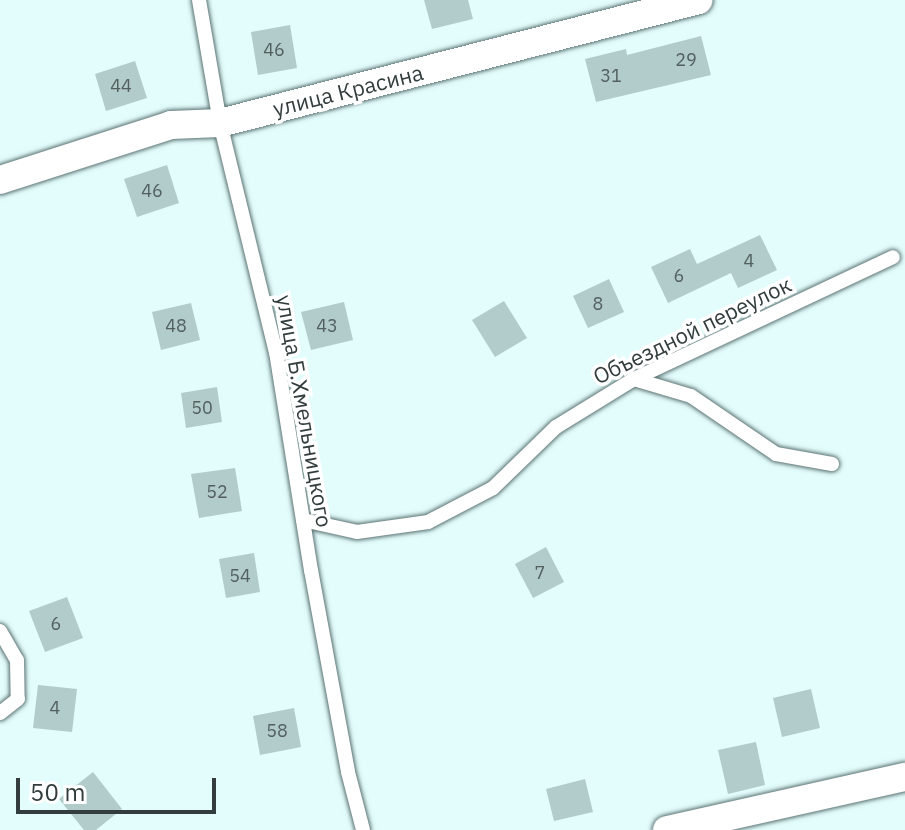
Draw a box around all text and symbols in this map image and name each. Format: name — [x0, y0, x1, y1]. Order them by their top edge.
house number: 46 — [263, 39, 285, 61]
house number: 29 — [675, 49, 697, 71]
street label: улица Красина — [270, 59, 426, 121]
house number: 31 — [600, 65, 622, 87]
house number: 44 — [110, 75, 132, 97]
house number: 46 — [141, 180, 163, 202]
house number: 4 — [744, 250, 754, 272]
house number: 6 — [674, 265, 684, 287]
street label: Объездной переулок — [589, 271, 795, 389]
street label: улица Б.Хмельницкого — [272, 293, 338, 529]
house number: 8 — [593, 293, 603, 315]
house number: 48 — [165, 315, 187, 337]
house number: 43 — [316, 315, 338, 337]
house number: 50 — [191, 397, 213, 419]
house number: 52 — [206, 481, 228, 503]
house number: 7 — [535, 562, 545, 584]
house number: 54 — [229, 565, 251, 587]
house number: 6 — [51, 613, 61, 635]
house number: 4 — [50, 697, 60, 719]
house number: 58 — [266, 720, 288, 742]
scale bar — [20, 762, 220, 812]
text: 50 m — [30, 776, 85, 808]

